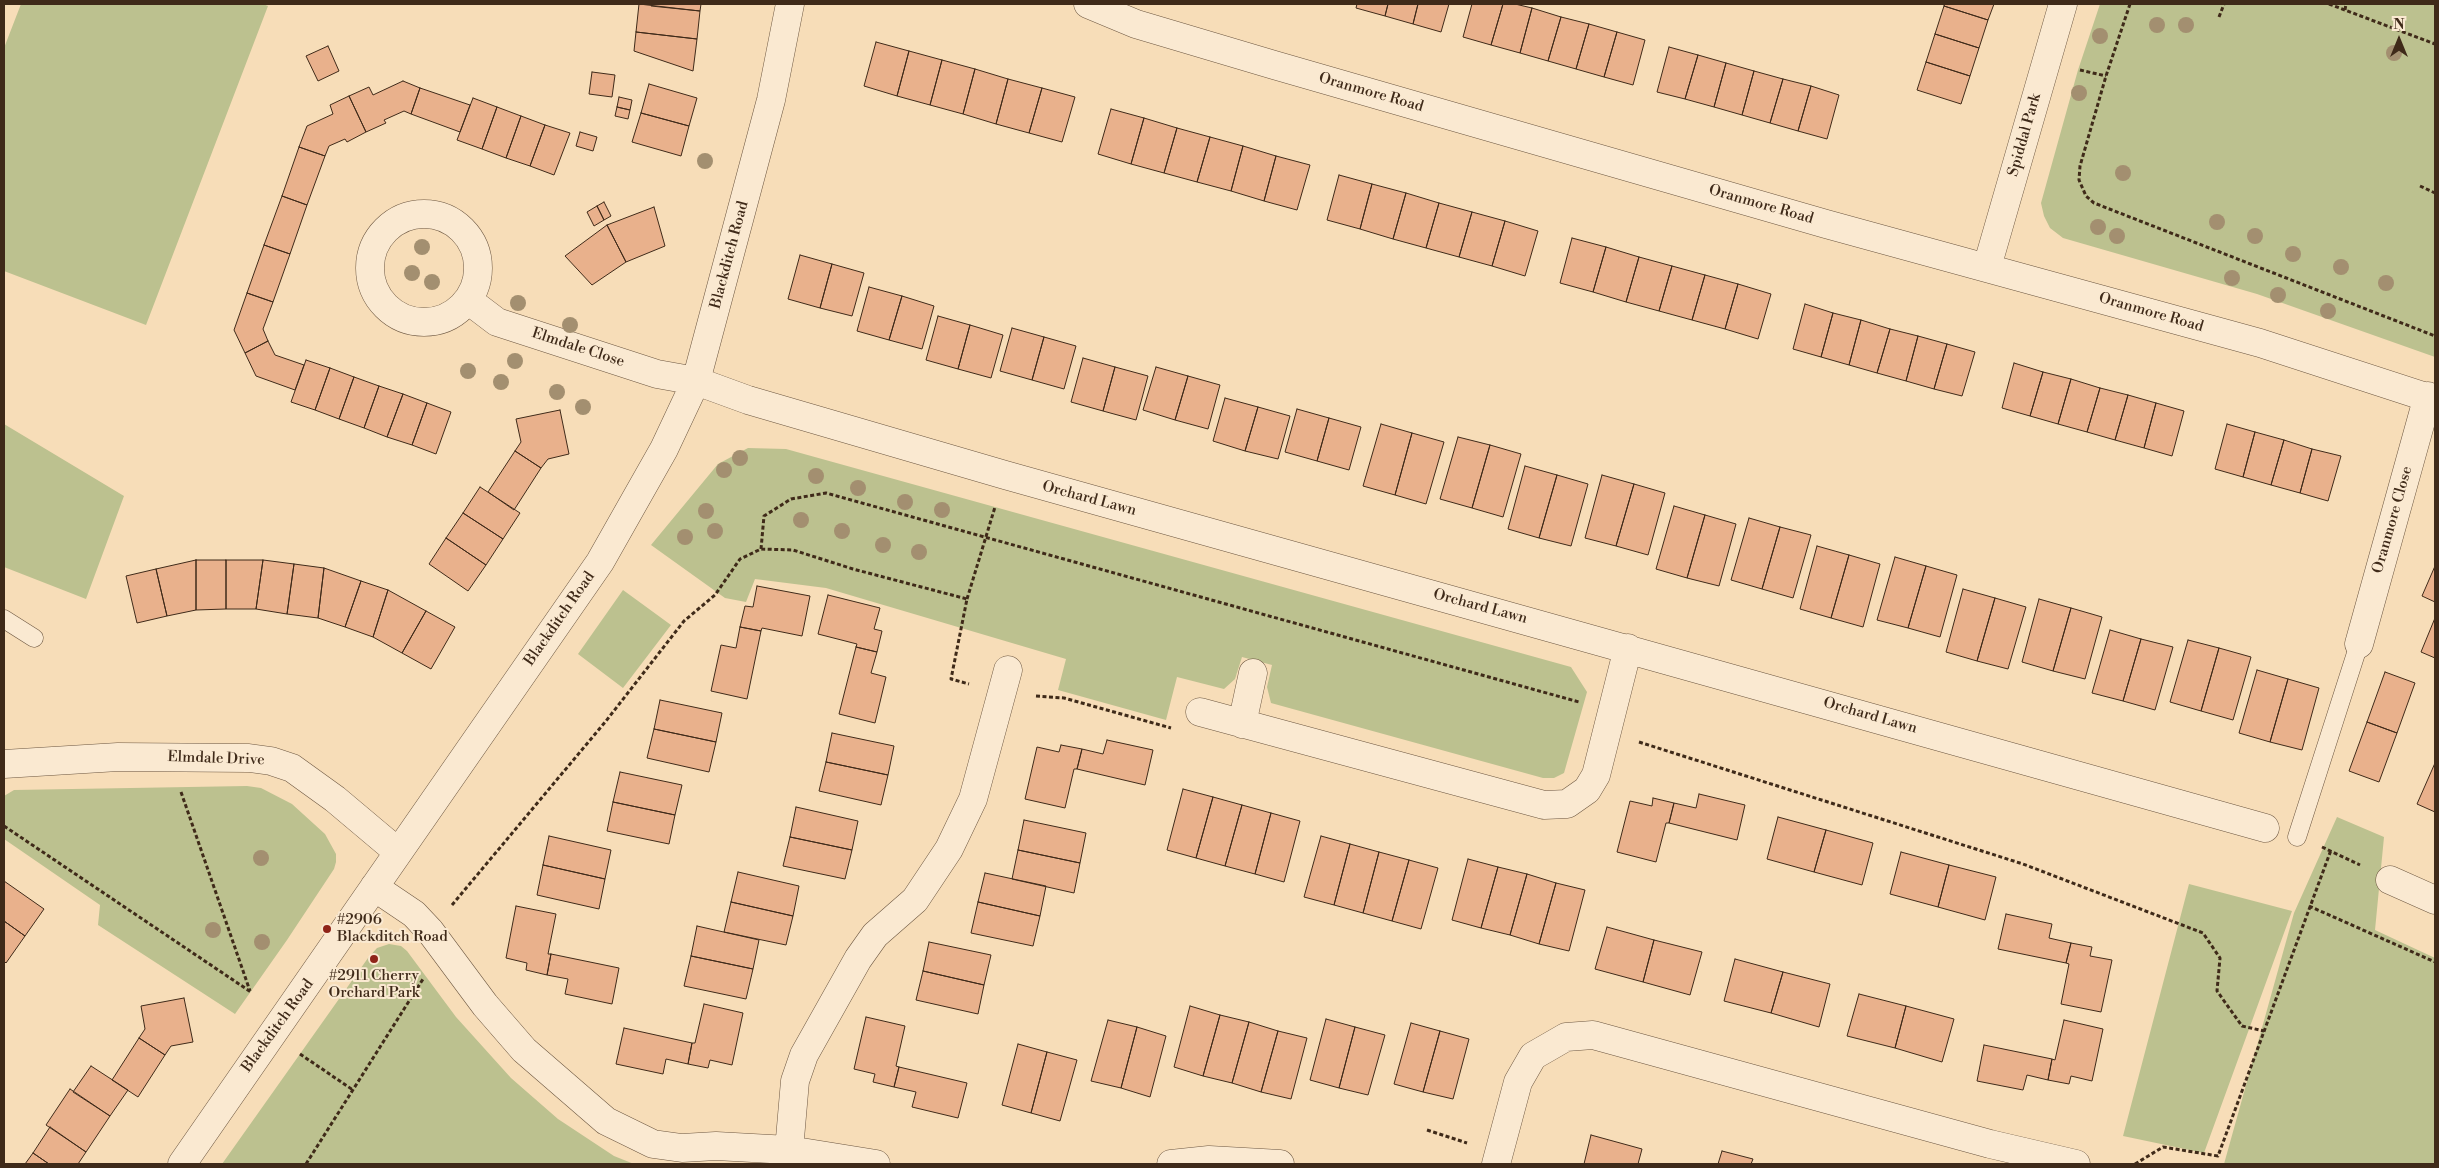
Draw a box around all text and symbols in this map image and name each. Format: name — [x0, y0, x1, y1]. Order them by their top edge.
north arrow — [2374, 15, 2424, 65]
text: N — [2393, 16, 2405, 34]
street label: Oranmore Road — [1317, 69, 1425, 117]
street label: Spiddal Park — [2005, 91, 2045, 179]
street label: Oranmore Road — [1707, 181, 1815, 229]
street label: Blackditch Road — [707, 199, 753, 311]
street label: Oranmore Road — [2097, 289, 2205, 337]
street label: Elmdale Close — [529, 325, 627, 371]
street label: Oranmore Close — [2369, 464, 2417, 576]
street label: Orchard Lawn — [1040, 478, 1138, 520]
street label: Blackditch Road — [521, 569, 599, 669]
street label: Orchard Lawn — [1431, 586, 1529, 628]
street label: Orchard Lawn — [1821, 694, 1919, 738]
street label: Elmdale Drive — [167, 748, 265, 770]
place label: #2906 Blackditch Road — [337, 911, 448, 946]
marker: #2906 Blackditch Road — [321, 923, 333, 935]
marker: #2911 Cherry Orchard Park — [368, 953, 380, 965]
place label: #2911 Cherry Orchard Park — [328, 967, 420, 1002]
street label: Blackditch Road — [238, 976, 318, 1076]

